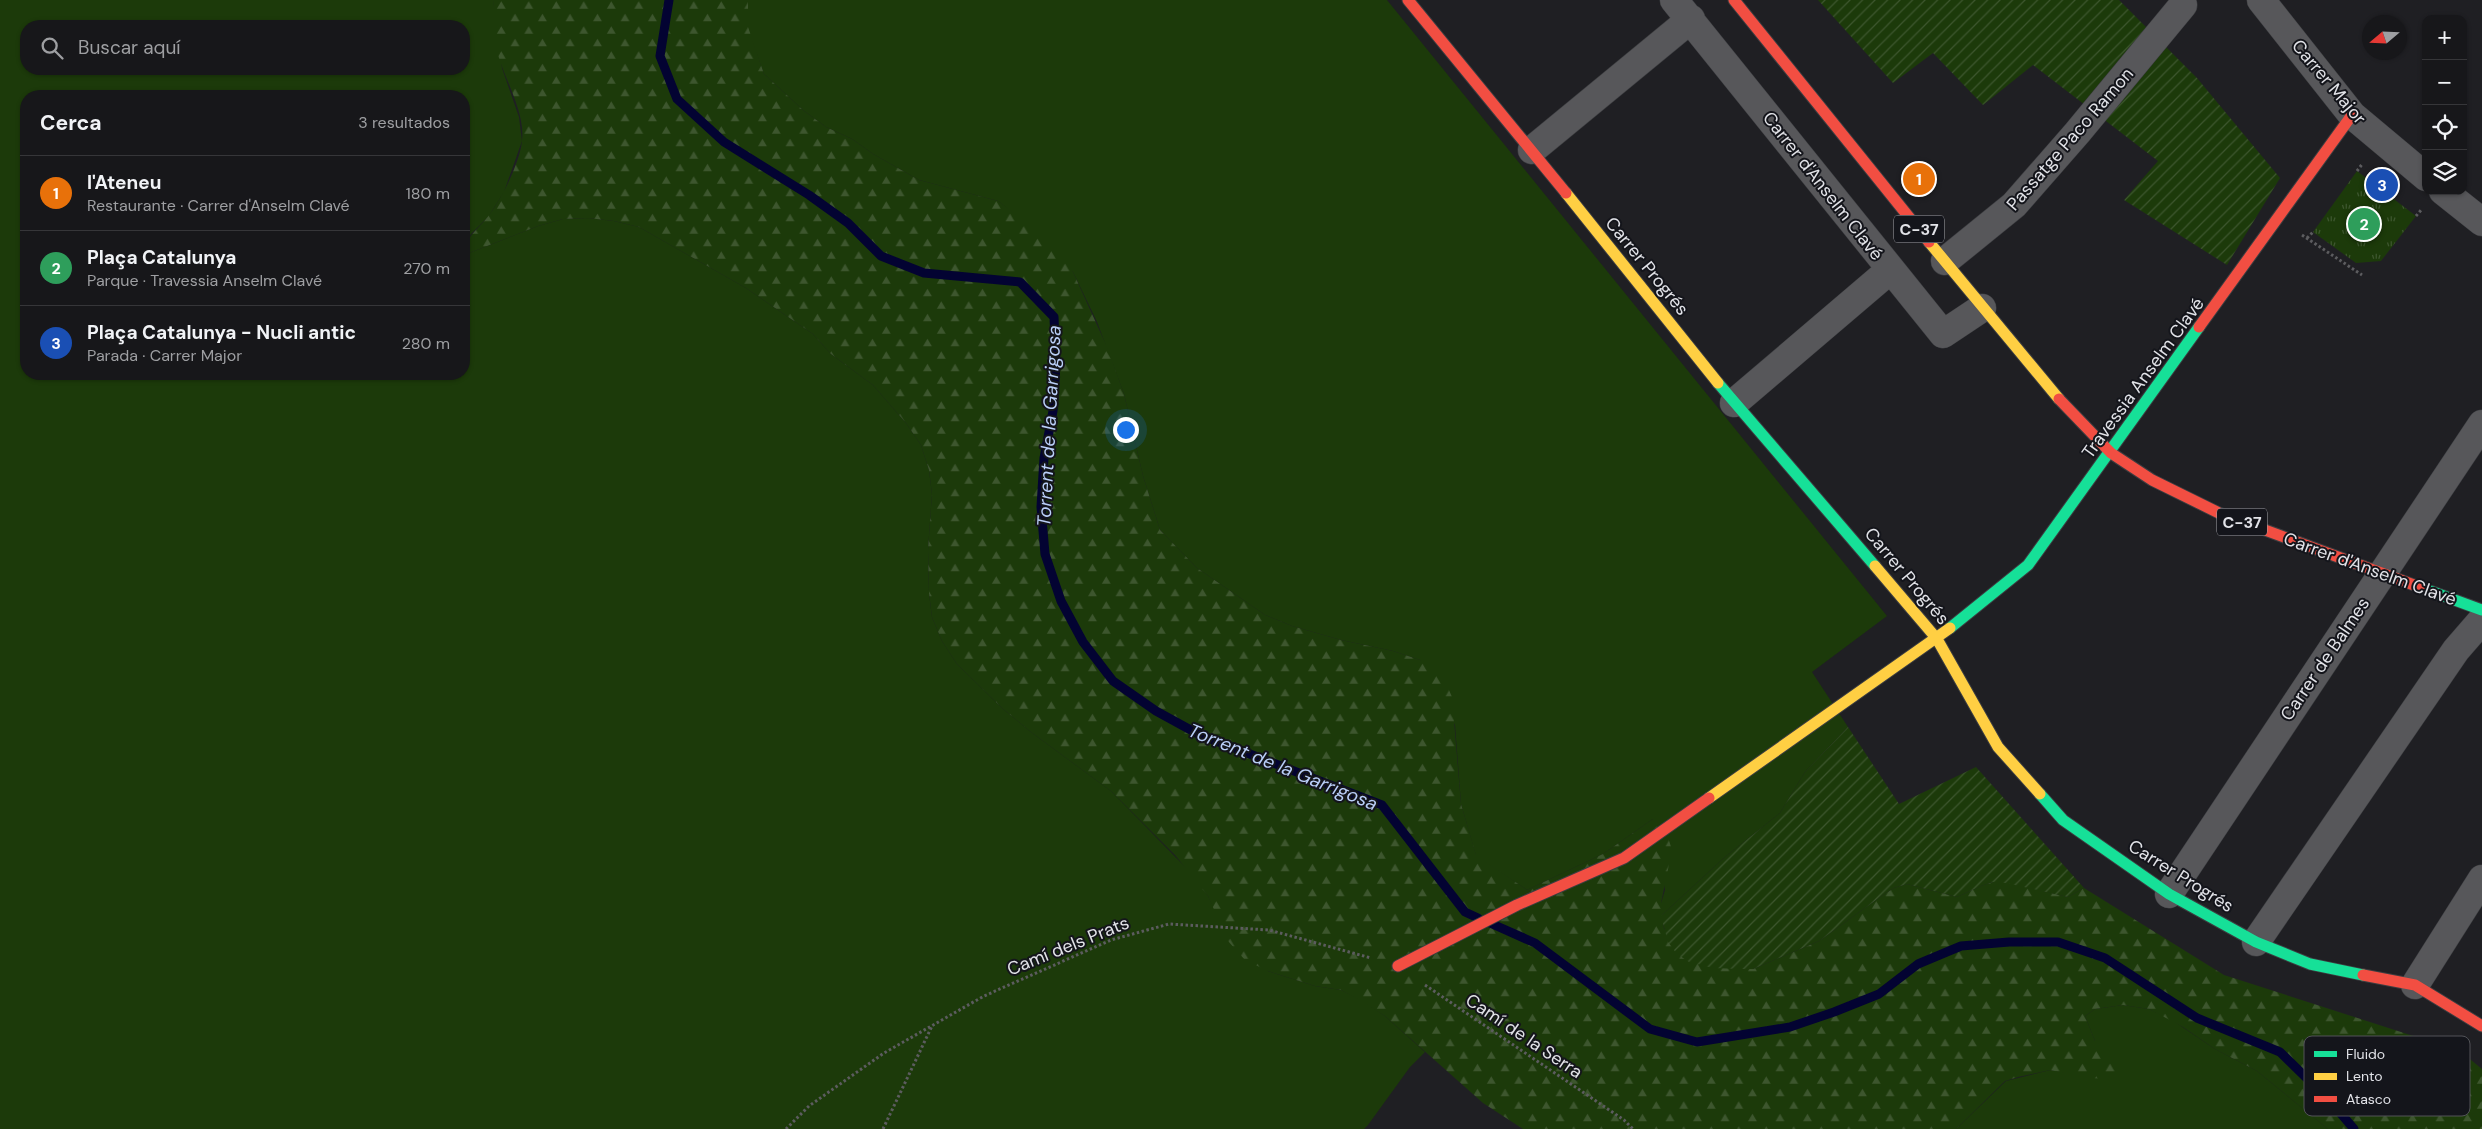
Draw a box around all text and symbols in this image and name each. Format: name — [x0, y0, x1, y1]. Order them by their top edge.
north arrow — [2362, 15, 2407, 60]
map controls — [2422, 15, 2467, 195]
button: + — [2422, 15, 2467, 60]
search box — [20, 20, 470, 75]
icon: search — [38, 34, 66, 62]
street label: Carrer Major — [2286, 34, 2372, 130]
text: Buscar aquí — [78, 35, 181, 60]
button: − — [2422, 60, 2467, 105]
street label: Passatge Paco Ramon — [2001, 62, 2139, 216]
button: locate — [2422, 105, 2467, 150]
street label: Carrer d'Anselm Clavé — [1757, 107, 1889, 265]
text: Cerca — [40, 109, 102, 137]
text: 3 resultados — [358, 112, 450, 133]
button: layers — [2422, 150, 2467, 195]
pin: 1 — [1903, 160, 1935, 198]
pin: 3 — [2366, 166, 2398, 204]
text: l'Ateneu — [87, 170, 161, 195]
text: 1 — [53, 183, 59, 204]
text: 180 m — [406, 183, 450, 204]
text: Restaurante · Carrer d'Anselm Clavé — [87, 195, 350, 216]
pin: 2 — [2348, 205, 2380, 243]
street label: Carrer Progrés — [1600, 212, 1694, 320]
road number: C-37 — [1894, 215, 1944, 242]
text: Plaça Catalunya — [87, 245, 236, 270]
text: 2 — [51, 258, 61, 279]
text: 270 m — [403, 258, 450, 279]
text: Parque · Travessia Anselm Clavé — [87, 270, 322, 291]
street label: Travessia Anselm Clavé — [2076, 293, 2210, 463]
text: Plaça Catalunya - Nucli antic — [87, 320, 356, 345]
water label: Torrent de la Garrigosa — [1031, 324, 1067, 528]
text: 3 — [51, 333, 61, 354]
text: 280 m — [402, 333, 450, 354]
text: Parada · Carrer Major — [87, 345, 242, 366]
your location — [1113, 417, 1139, 443]
road number: C-37 — [2217, 508, 2267, 536]
street label: Carrer Progrés — [1859, 522, 1955, 630]
street label: Carrer d'Anselm Clavé — [2280, 527, 2460, 611]
street label: Carrer de Balmes — [2275, 593, 2375, 725]
water label: Torrent de la Garrigosa — [1185, 718, 1381, 816]
street label: Carrer Progrés — [2124, 834, 2238, 918]
street label: Camí dels Prats — [1003, 911, 1133, 981]
street label: Camí de la Serra — [1461, 988, 1587, 1084]
legend — [2304, 1036, 2470, 1116]
text: Fluido — [2346, 1045, 2385, 1063]
text: Lento — [2346, 1067, 2383, 1085]
text: Atasco — [2346, 1090, 2391, 1108]

